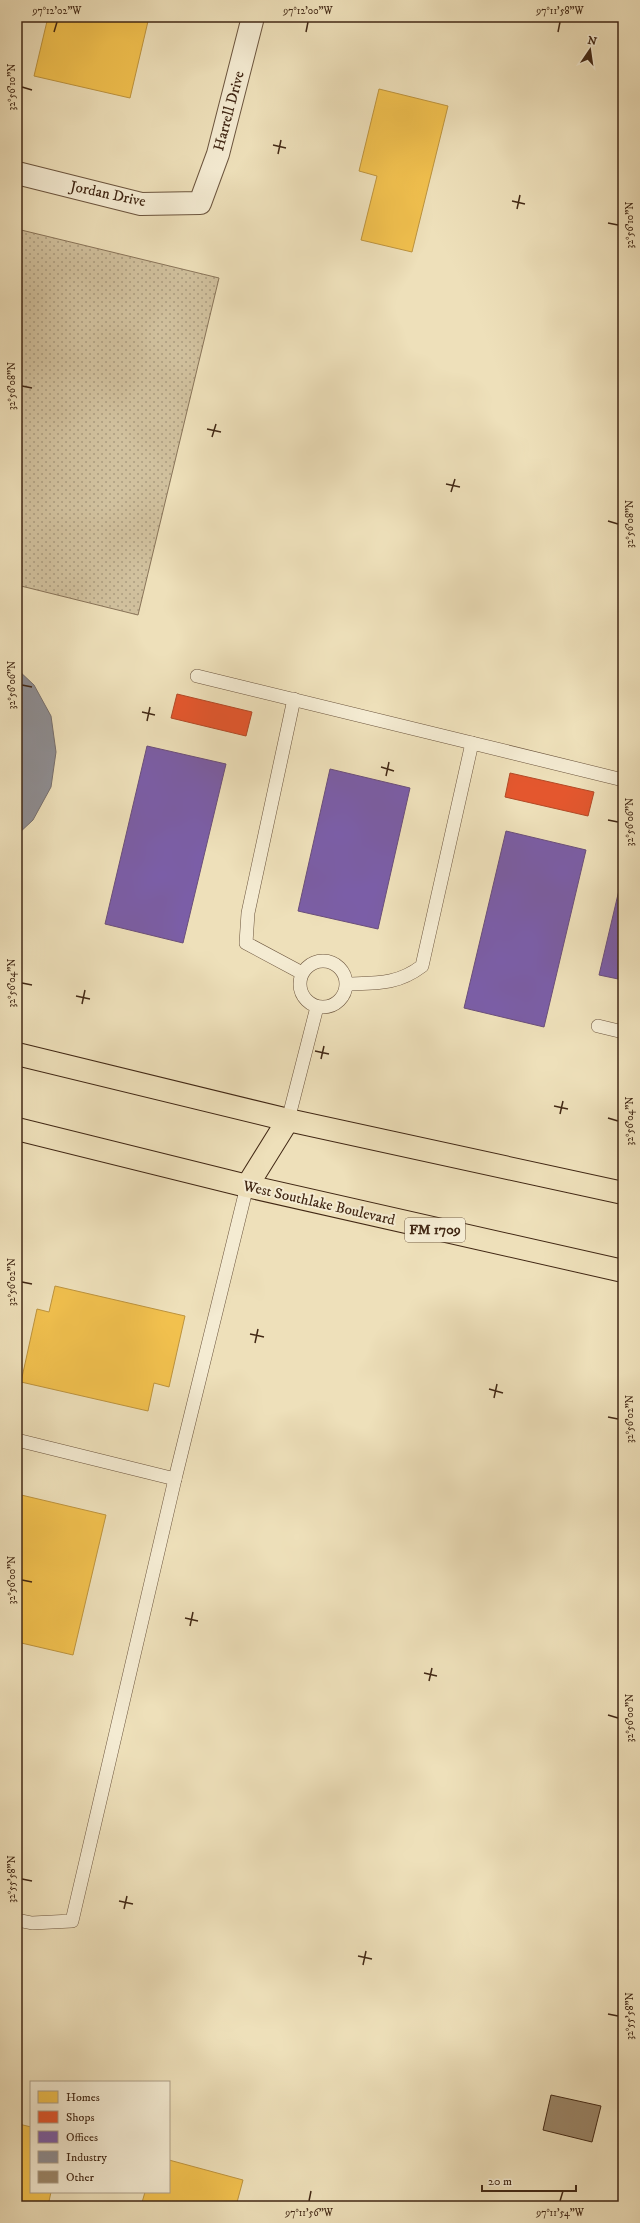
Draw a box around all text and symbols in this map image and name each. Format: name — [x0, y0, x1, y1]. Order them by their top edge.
text: 97°12'02"W — [31, 5, 82, 17]
text: 97°12'00"W — [282, 5, 334, 17]
text: 97°11'58"W — [535, 5, 585, 17]
north arrow — [570, 30, 610, 70]
text: N — [586, 33, 598, 49]
text: 32°56'10"N — [6, 64, 18, 110]
street label: Harrell Drive — [209, 69, 249, 153]
street label: Jordan Drive — [67, 176, 148, 211]
text: 32°56'10"N — [624, 202, 636, 248]
text: 32°56'08"N — [6, 362, 18, 410]
text: 32°56'08"N — [624, 500, 636, 548]
text: 32°56'06"N — [6, 661, 18, 709]
text: 32°56'06"N — [624, 798, 636, 846]
text: 32°56'04"N — [6, 959, 18, 1007]
text: 32°56'04"N — [624, 1097, 636, 1145]
street label: West Southlake Boulevard — [240, 1176, 397, 1230]
road number: FM 1709 — [405, 1218, 465, 1242]
text: 32°56'02"N — [6, 1258, 18, 1306]
text: 32°56'02"N — [624, 1395, 636, 1443]
text: 32°56'00"N — [6, 1556, 18, 1604]
text: 32°56'00"N — [624, 1694, 636, 1742]
text: 32°55'58"N — [6, 1855, 18, 1903]
text: 32°55'58"N — [624, 1992, 636, 2040]
legend — [30, 2081, 170, 2193]
text: Homes — [66, 2090, 100, 2105]
text: Shops — [66, 2110, 94, 2125]
text: Offices — [66, 2130, 98, 2145]
text: Industry — [66, 2150, 107, 2165]
scale bar — [482, 2167, 576, 2193]
text: Other — [66, 2170, 95, 2185]
text: 20 m — [488, 2174, 512, 2189]
text: 97°11'56"W — [284, 2207, 334, 2219]
text: 97°11'54"W — [535, 2207, 585, 2219]

